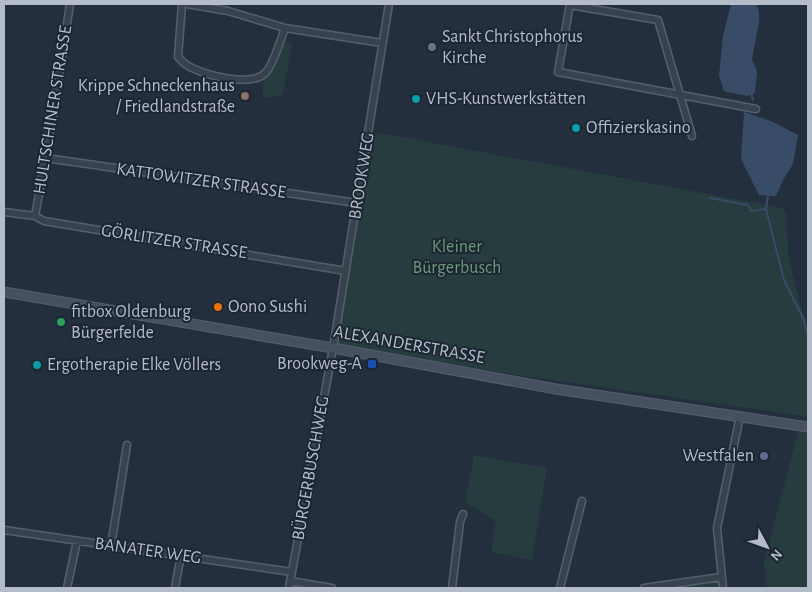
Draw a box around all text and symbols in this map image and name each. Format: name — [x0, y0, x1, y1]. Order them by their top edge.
street label: HULTSCHINER STRASSE — [31, 24, 75, 196]
place label: Sankt Christophorus Kirche — [442, 28, 583, 67]
marker: Sankt Christophorus Kirche — [426, 41, 438, 53]
place label: Krippe Schneckenhaus / Friedlandstraße — [78, 77, 235, 116]
marker: Krippe Schneckenhaus / Friedlandstraße — [239, 90, 251, 102]
place label: VHS-Kunstwerkstätten — [426, 90, 586, 108]
marker: VHS-Kunstwerkstätten — [410, 93, 422, 105]
place label: Offizierskasino — [586, 119, 691, 137]
marker: Offizierskasino — [570, 122, 582, 134]
street label: BROOKWEG — [346, 131, 378, 221]
street label: KATTOWITZER STRASSE — [115, 160, 287, 202]
street label: GÖRLITZER STRASSE — [100, 220, 249, 262]
park label: Kleiner Bürgerbusch — [413, 238, 501, 277]
place label: Oono Sushi — [228, 298, 307, 316]
marker: Oono Sushi — [212, 301, 224, 313]
place label: fitbox Oldenburg Bürgerfelde — [71, 303, 191, 342]
marker: fitbox Oldenburg Bürgerfelde — [55, 316, 67, 328]
street label: ALEXANDERSTRASSE — [332, 323, 486, 367]
place label: Brookweg-A — [277, 355, 363, 373]
place label: Ergotherapie Elke Völlers — [47, 356, 221, 374]
marker: Brookweg-A — [366, 358, 378, 370]
marker: Ergotherapie Elke Völlers — [31, 359, 43, 371]
street label: BÜRGERBUSCHWEG — [287, 394, 333, 542]
place label: Westfalen — [682, 447, 754, 465]
marker: Westfalen — [758, 450, 770, 462]
north arrow — [742, 522, 792, 572]
street label: BANATER WEG — [94, 535, 202, 567]
text: N — [768, 547, 785, 563]

